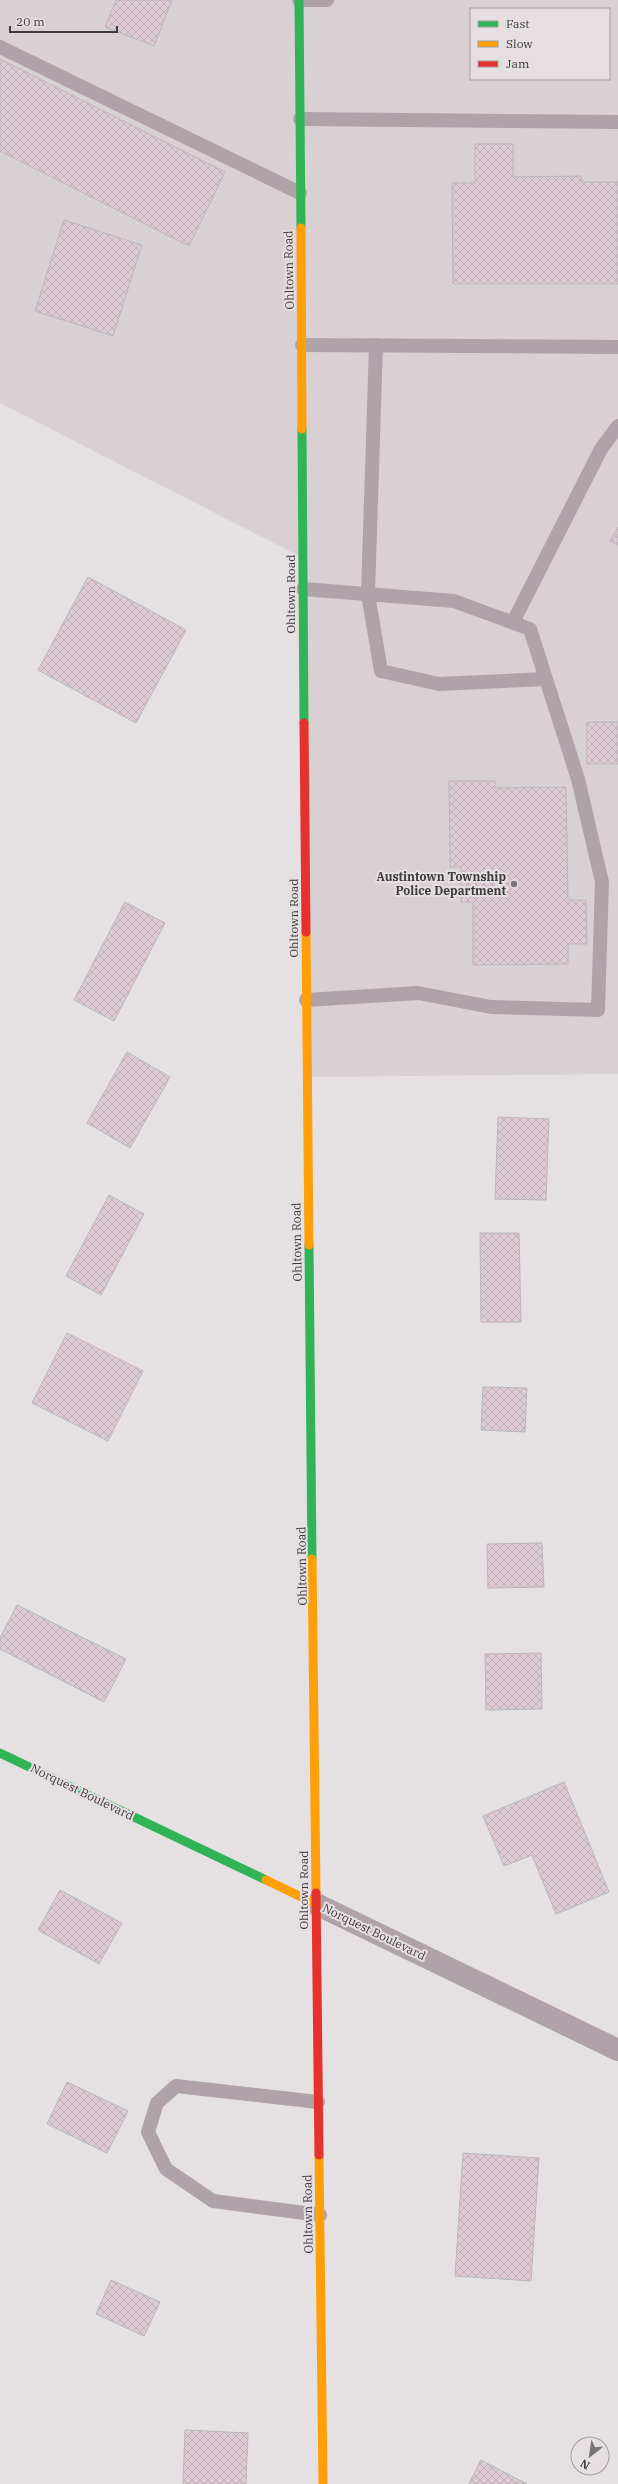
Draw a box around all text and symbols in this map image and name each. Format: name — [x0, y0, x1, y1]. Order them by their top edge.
scale bar — [10, 8, 117, 34]
legend — [470, 8, 610, 80]
text: 20 m — [16, 14, 45, 29]
text: Fast — [506, 16, 530, 31]
text: Slow — [506, 36, 533, 51]
text: Jam — [506, 56, 530, 71]
street label: Ohltown Road — [280, 230, 297, 310]
street label: Ohltown Road — [283, 555, 298, 634]
place label: Austintown Township Police Department — [377, 869, 507, 898]
street label: Ohltown Road — [286, 879, 301, 958]
marker: Austintown Township Police Department — [509, 879, 519, 889]
street label: Ohltown Road — [288, 1202, 305, 1282]
street label: Ohltown Road — [293, 1526, 310, 1606]
street label: Norquest Boulevard — [28, 1760, 136, 1823]
street label: Ohltown Road — [296, 1851, 311, 1930]
street label: Norquest Boulevard — [320, 1900, 428, 1963]
street label: Ohltown Road — [299, 2174, 316, 2254]
north arrow — [570, 2436, 610, 2476]
text: N — [577, 2456, 592, 2473]

